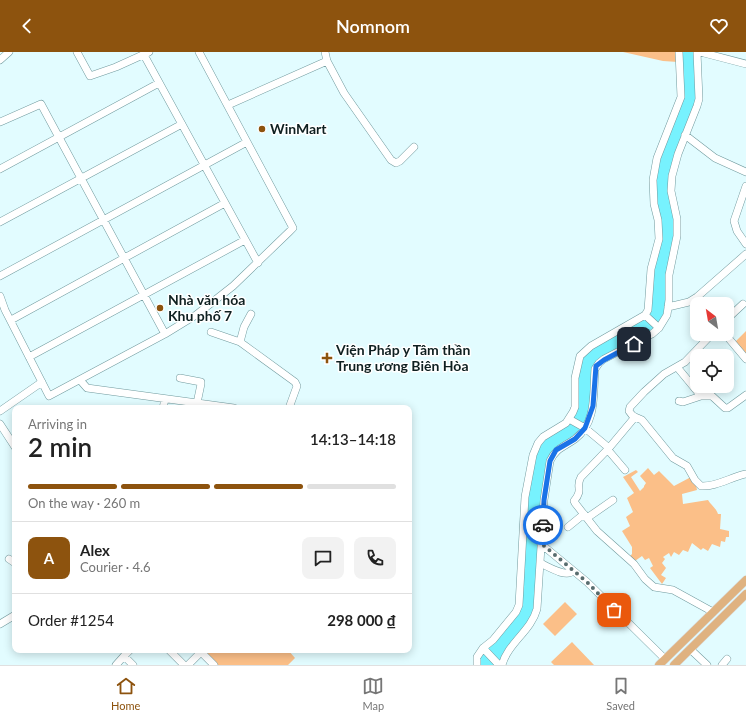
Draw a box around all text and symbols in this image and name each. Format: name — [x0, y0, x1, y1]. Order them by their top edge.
icon: back — [16, 15, 38, 37]
text: Nomnom — [336, 15, 410, 37]
icon: heart — [708, 15, 730, 37]
place label: WinMart — [270, 120, 327, 137]
marker: WinMart — [257, 124, 267, 134]
place label: Nhà văn hóa Khu phố 7 — [168, 291, 245, 324]
north arrow — [690, 297, 734, 341]
map controls — [690, 297, 734, 393]
marker: Nhà văn hóa Khu phố 7 — [155, 303, 165, 313]
pin — [617, 327, 651, 361]
icon: home — [623, 333, 645, 355]
place label: Viện Pháp y Tâm thần Trung ương Biên Hòa — [335, 341, 470, 374]
button: locate — [690, 349, 734, 393]
marker: Viện Pháp y Tâm thần Trung ương Biên Hòa — [321, 352, 333, 364]
text: Arriving in — [28, 416, 87, 432]
text: 14:13–14:18 — [310, 430, 396, 448]
text: 2 min — [28, 431, 92, 463]
text: On the way · 260 m — [28, 495, 140, 511]
courier — [523, 505, 563, 545]
icon: car — [532, 514, 554, 536]
button: chat — [302, 537, 344, 579]
button: phone — [354, 537, 396, 579]
text: Alex — [80, 541, 110, 559]
text: A — [44, 549, 54, 567]
text: Courier · 4.6 — [80, 559, 151, 575]
pin — [597, 593, 631, 627]
icon: bag — [603, 599, 625, 621]
text: Order #1254 — [28, 611, 114, 629]
text: 298 000 ₫ — [327, 611, 396, 629]
tab: Home — [111, 675, 140, 712]
tab: Map — [362, 675, 384, 712]
tab: Saved — [606, 675, 635, 712]

